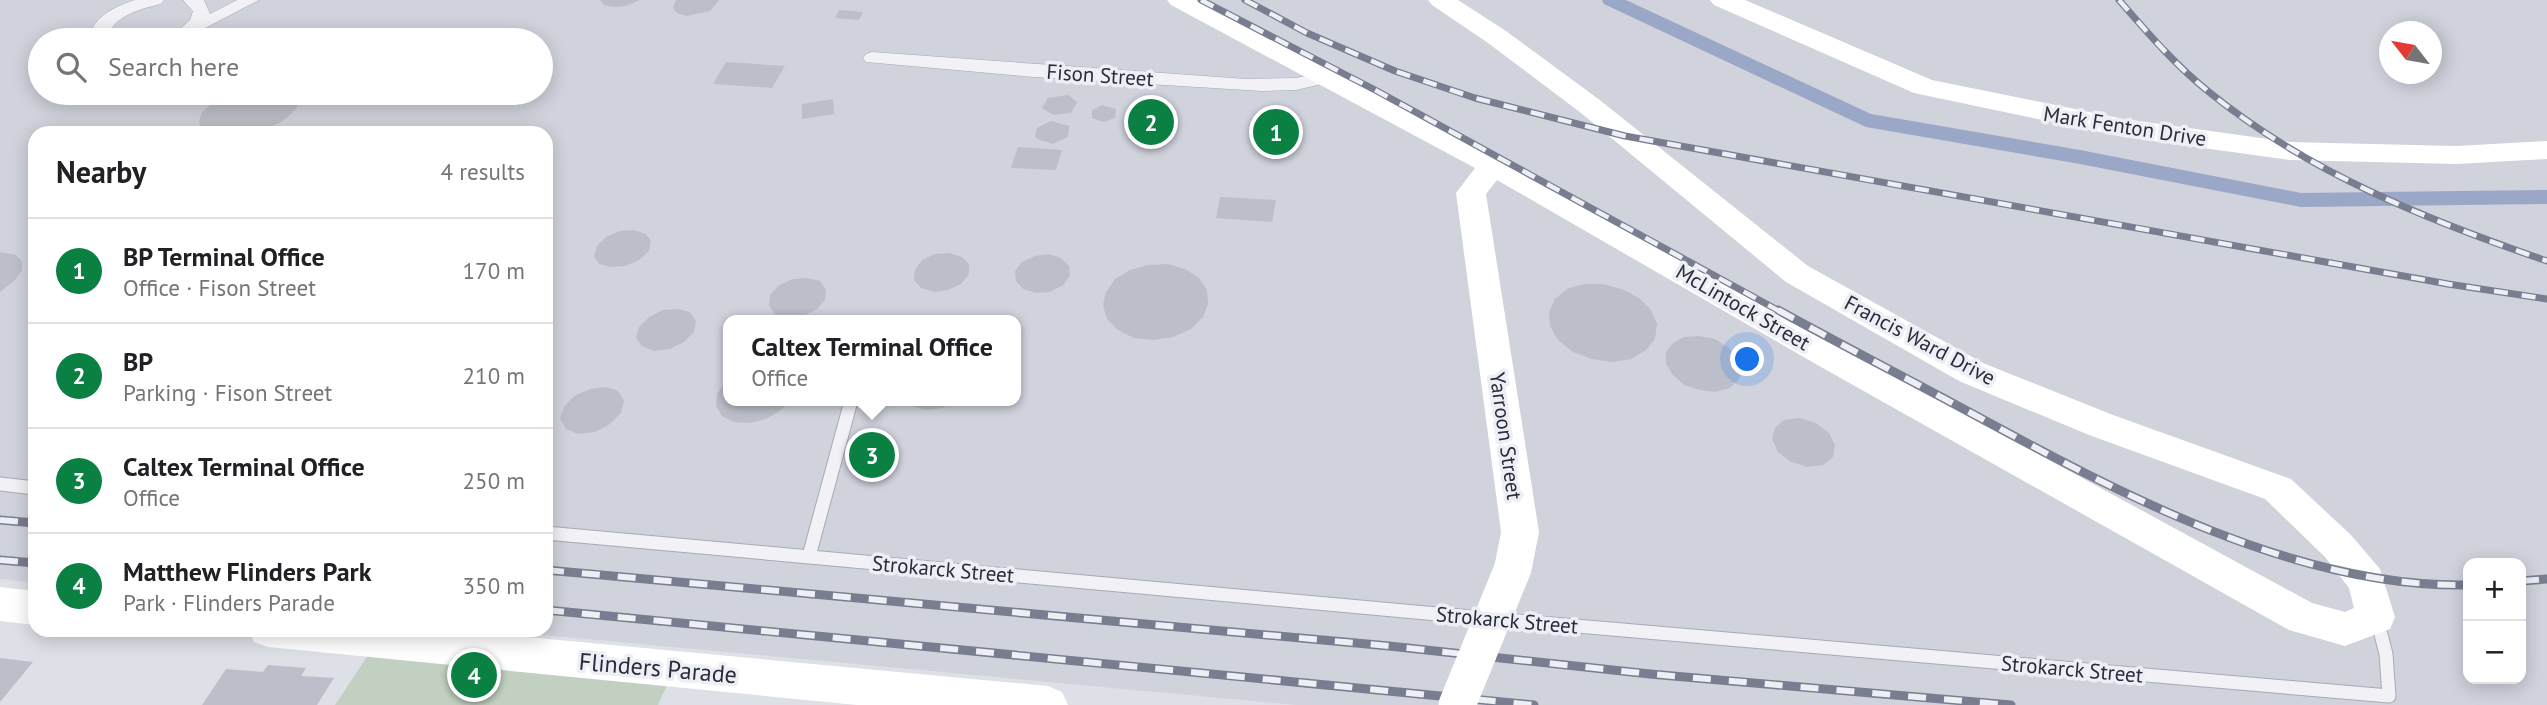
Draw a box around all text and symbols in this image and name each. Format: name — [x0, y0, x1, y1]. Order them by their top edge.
north arrow — [2379, 21, 2442, 84]
search box — [28, 28, 553, 105]
icon: search — [52, 48, 90, 86]
text: Search here — [108, 50, 239, 83]
street label: Fison Street — [1046, 58, 1154, 92]
pin: 2 — [1128, 96, 1174, 148]
street label: Mark Fenton Drive — [2042, 100, 2208, 152]
pin: 1 — [1253, 106, 1299, 158]
text: Nearby — [56, 152, 146, 191]
text: 4 results — [441, 157, 525, 186]
text: BP Terminal Office — [123, 240, 325, 273]
text: 1 — [72, 256, 86, 285]
text: 170 m — [463, 256, 525, 285]
street label: McLintock Street — [1671, 258, 1815, 356]
text: Office · Fison Street — [123, 273, 316, 302]
street label: Francis Ward Drive — [1840, 289, 2000, 391]
popup — [723, 315, 1021, 406]
text: Caltex Terminal Office — [751, 330, 993, 363]
your location — [1730, 342, 1764, 376]
text: BP — [123, 345, 153, 378]
text: 2 — [72, 361, 86, 390]
text: 210 m — [463, 361, 525, 390]
text: Office — [751, 363, 808, 392]
street label: Yarroon Street — [1484, 371, 1528, 501]
text: Parking · Fison Street — [123, 378, 332, 407]
pin: 3 — [849, 429, 895, 481]
text: Caltex Terminal Office — [123, 450, 365, 483]
text: 3 — [72, 466, 86, 495]
text: 250 m — [463, 466, 525, 495]
text: Office — [123, 483, 180, 512]
street label: Strokarck Street — [871, 549, 1015, 589]
text: Matthew Flinders Park — [123, 555, 371, 588]
map controls — [2463, 558, 2526, 684]
button: + — [2463, 558, 2526, 621]
text: 4 — [72, 571, 86, 600]
text: 350 m — [463, 571, 525, 600]
text: Park · Flinders Parade — [123, 588, 335, 617]
street label: Strokarck Street — [1435, 600, 1579, 640]
button: − — [2463, 621, 2526, 684]
street label: Flinders Parade — [578, 646, 738, 690]
pin: 4 — [451, 649, 497, 701]
street label: Strokarck Street — [2000, 649, 2144, 689]

